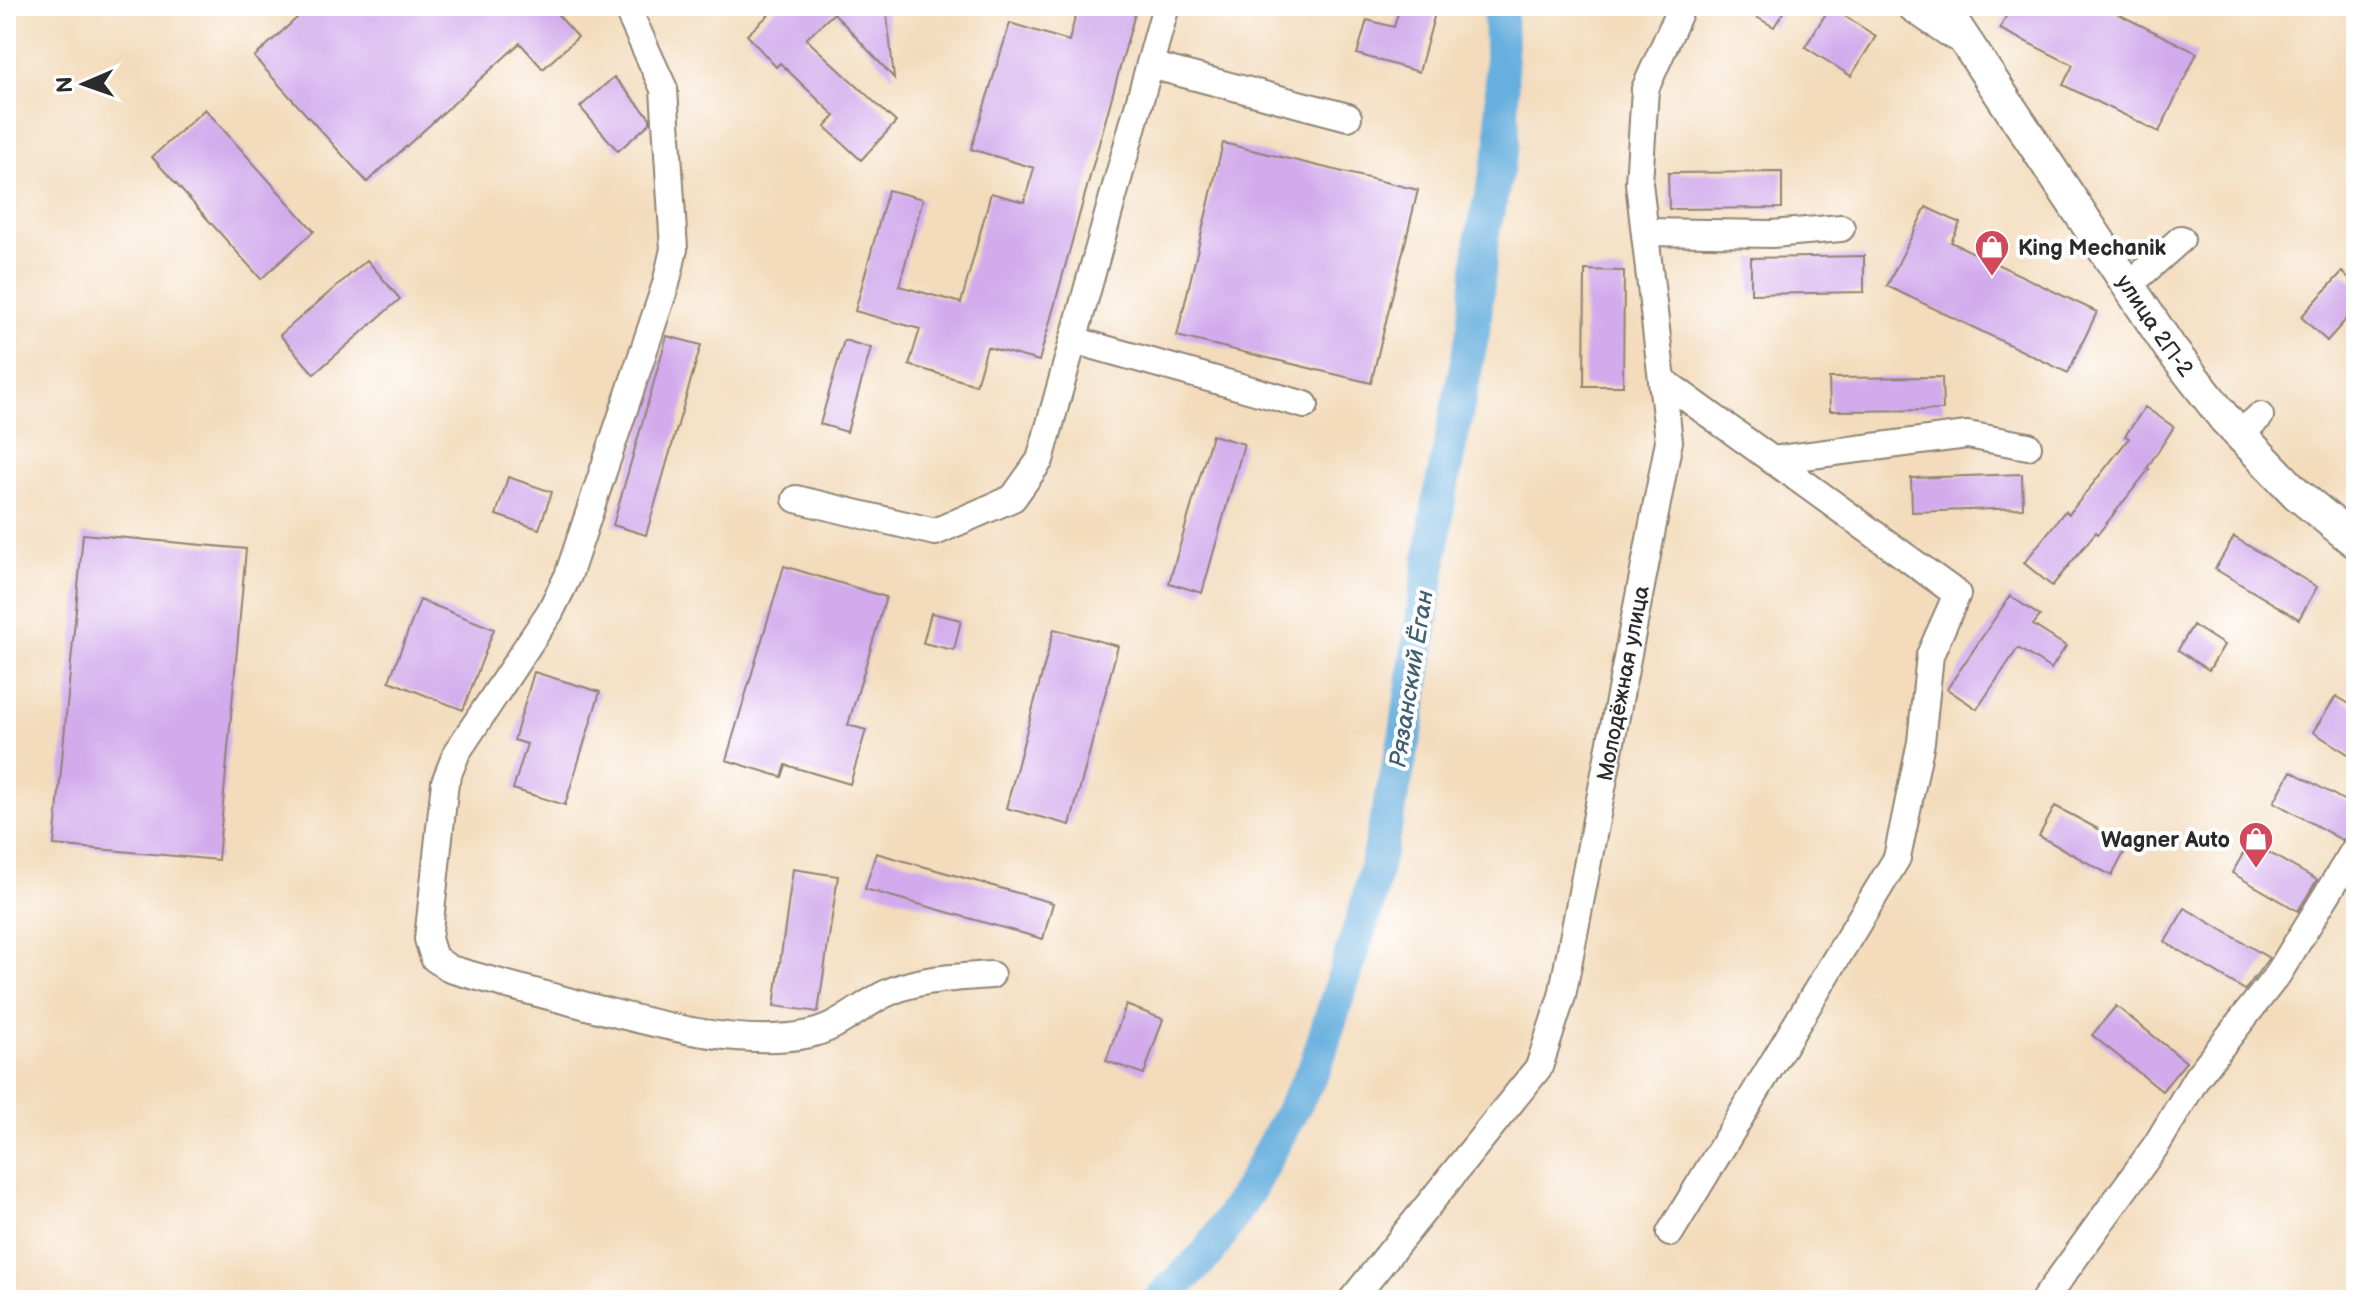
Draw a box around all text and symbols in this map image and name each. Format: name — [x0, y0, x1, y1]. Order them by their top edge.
north arrow — [44, 44, 124, 124]
text: N — [52, 76, 79, 93]
shop icon: King Mechanik — [1973, 228, 2011, 278]
place label: King Mechanik — [2018, 235, 2167, 262]
street label: улица 2П-2 — [2110, 270, 2199, 382]
street label: Молодёжная улица — [1592, 583, 1656, 783]
water label: Рязанский Ёган — [1383, 588, 1440, 770]
shop icon: Wagner Auto — [2237, 820, 2275, 870]
place label: Wagner Auto — [2101, 827, 2230, 854]

